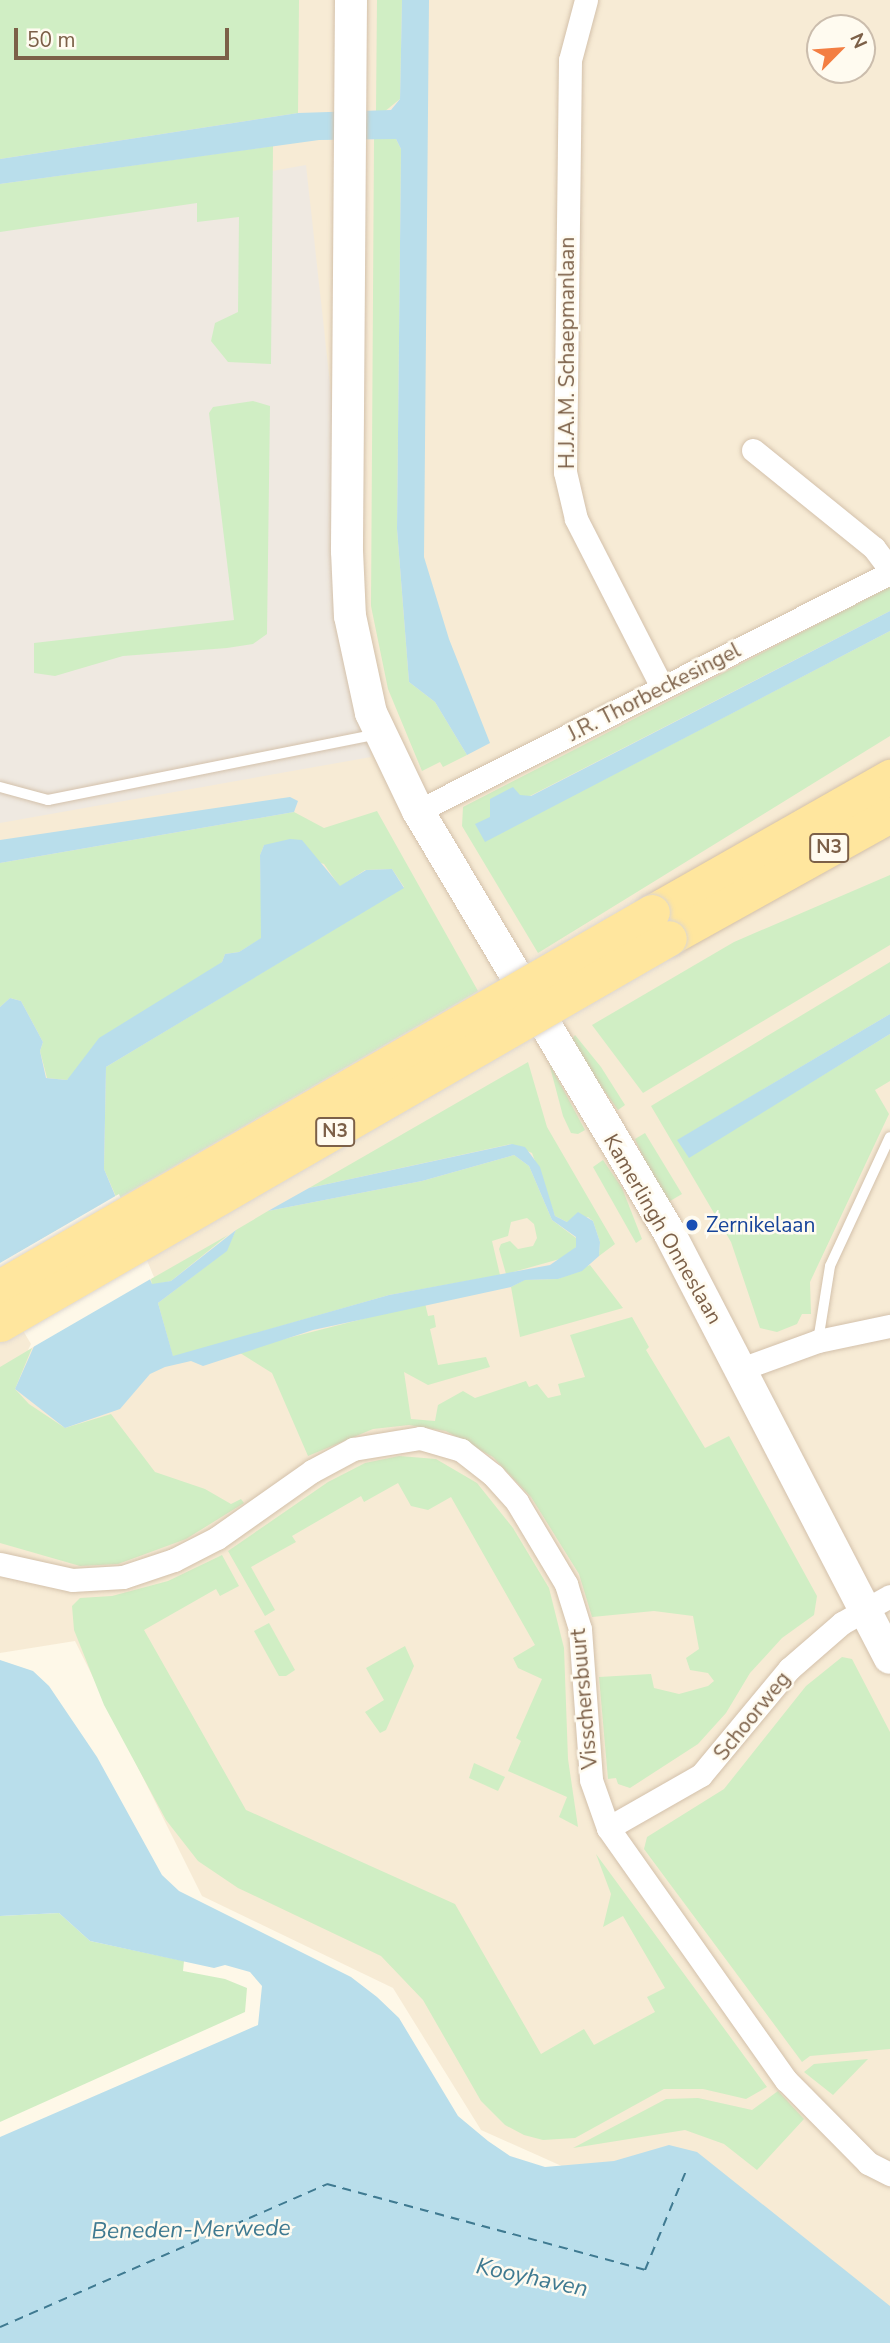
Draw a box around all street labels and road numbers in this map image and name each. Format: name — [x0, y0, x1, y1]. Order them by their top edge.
street label: H.J.A.M. Schaepmanlaan — [554, 237, 580, 469]
street label: J.R. Thorbeckesingel — [563, 638, 745, 746]
road number: N3 — [808, 832, 850, 863]
road number: N3 — [314, 1116, 356, 1148]
street label: Kamerlingh Onneslaan — [598, 1130, 728, 1328]
street label: Visschersbuurt — [565, 1628, 603, 1770]
street label: Schoorweg — [709, 1666, 795, 1766]

